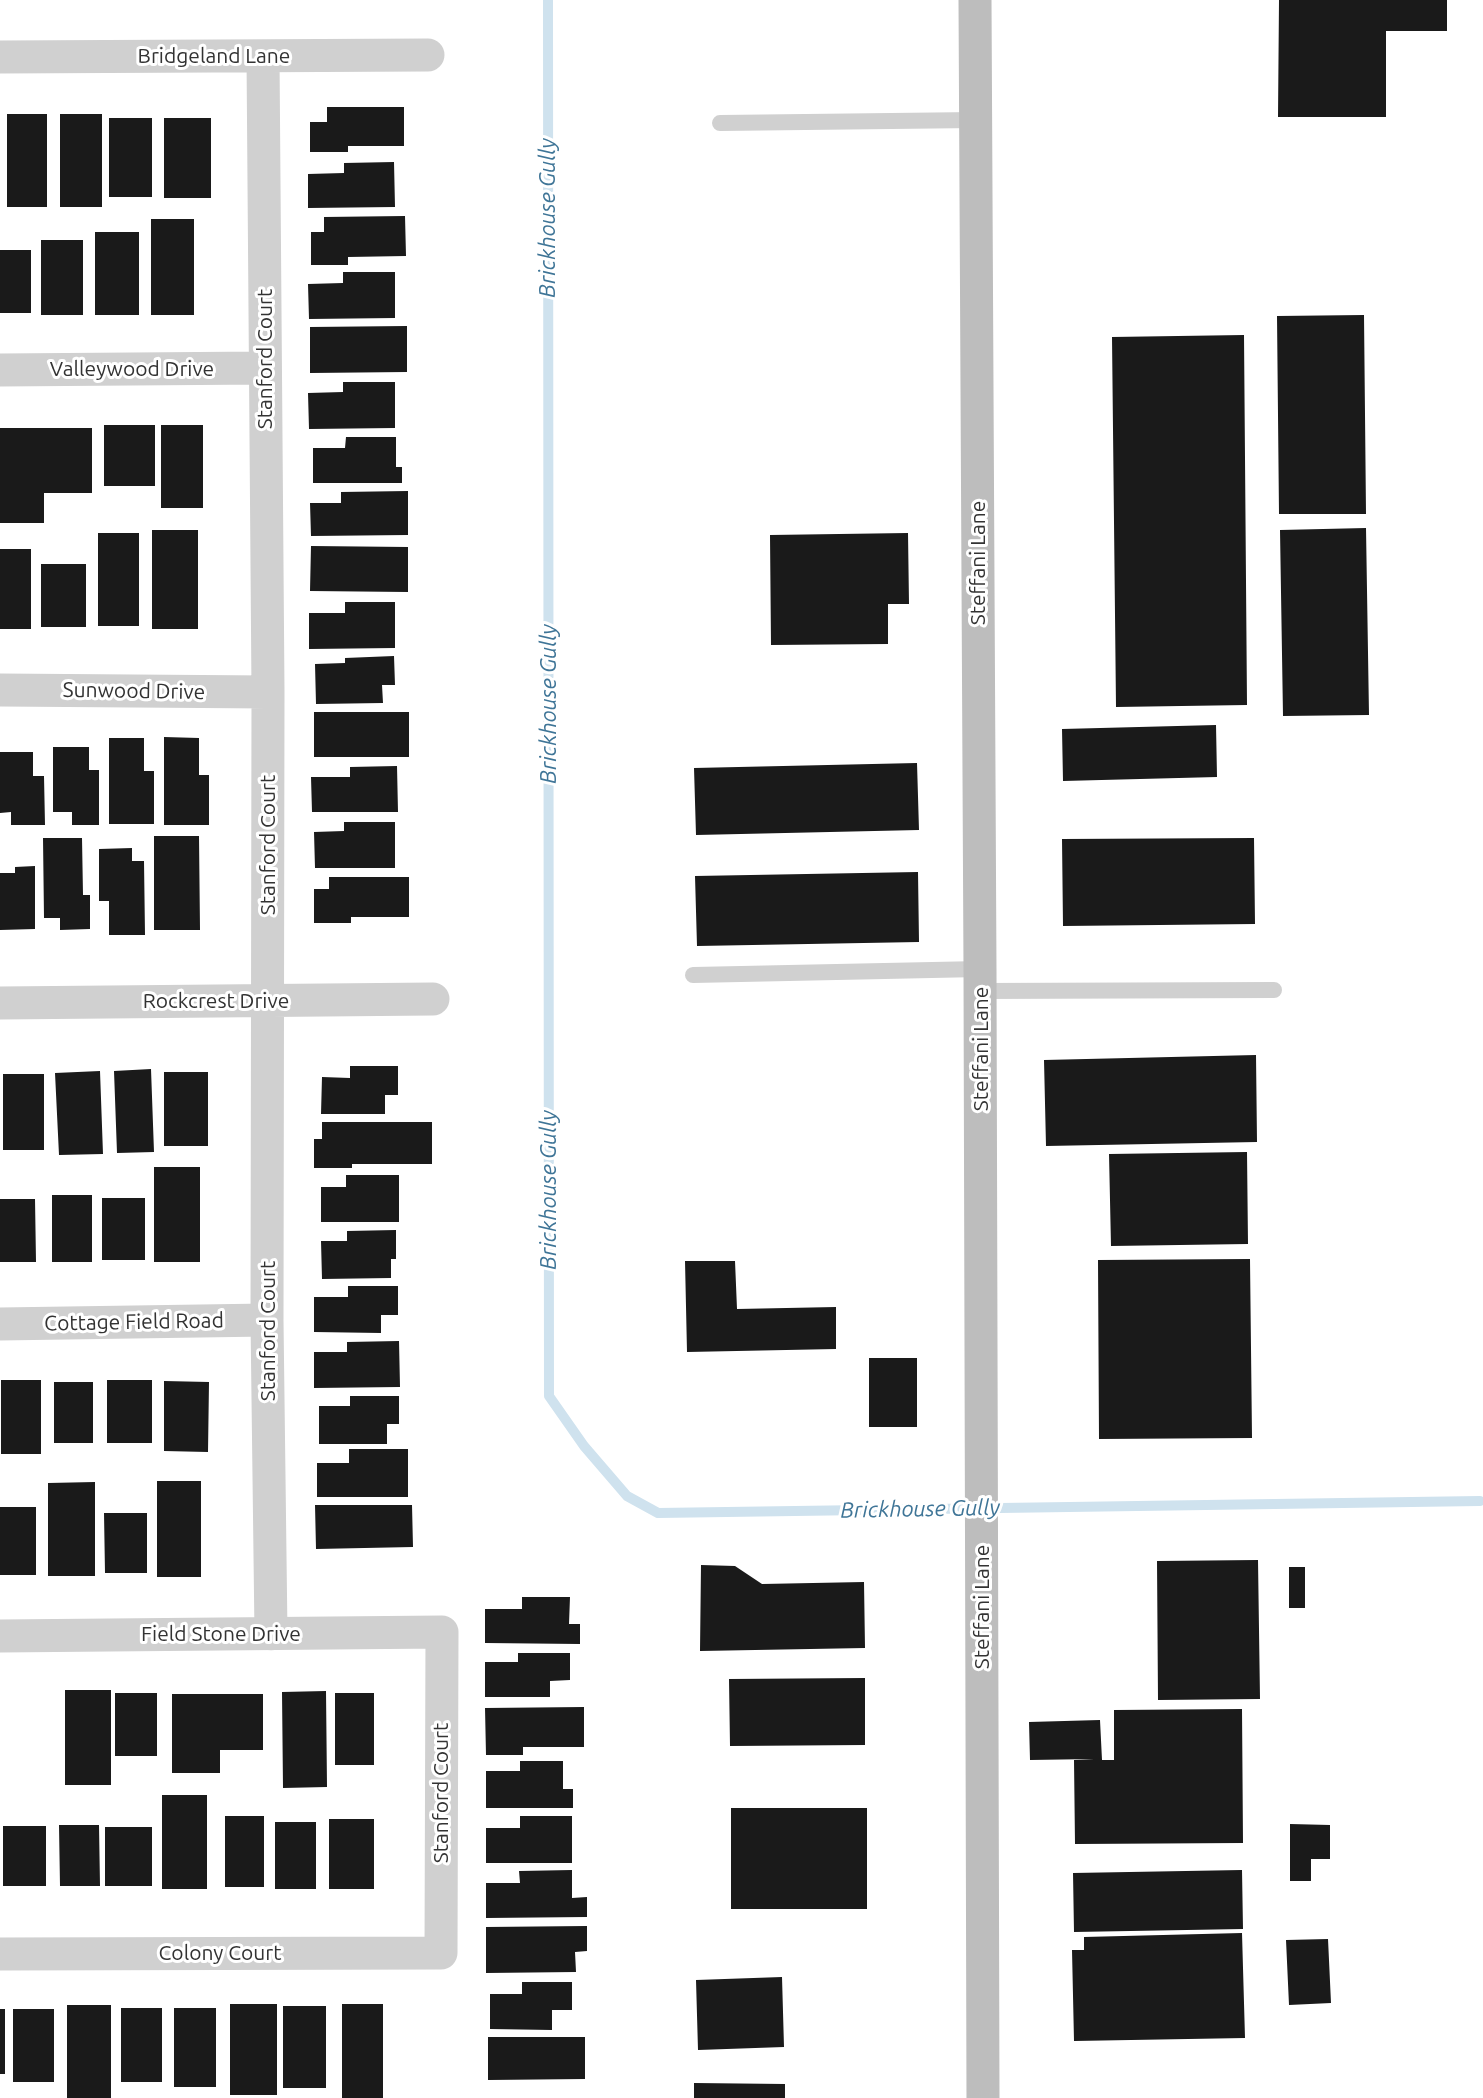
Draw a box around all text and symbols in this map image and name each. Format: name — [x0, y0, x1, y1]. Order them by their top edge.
street label: Bridgeland Lane — [138, 43, 290, 69]
water label: Brickhouse Gully — [535, 138, 561, 298]
street label: Stanford Court — [252, 289, 278, 429]
street label: Valleywood Drive — [50, 356, 214, 382]
street label: Steffani Lane — [965, 501, 991, 625]
water label: Brickhouse Gully — [536, 624, 562, 784]
street label: Sunwood Drive — [63, 677, 205, 705]
street label: Stanford Court — [255, 775, 281, 915]
street label: Steffani Lane — [968, 987, 994, 1111]
street label: Rockcrest Drive — [143, 988, 289, 1014]
water label: Brickhouse Gully — [536, 1110, 562, 1270]
street label: Stanford Court — [255, 1261, 281, 1401]
street label: Cottage Field Road — [44, 1308, 224, 1336]
water label: Brickhouse Gully — [840, 1494, 1000, 1524]
street label: Steffani Lane — [969, 1545, 995, 1669]
street label: Field Stone Drive — [141, 1621, 301, 1647]
street label: Stanford Court — [428, 1723, 454, 1863]
street label: Colony Court — [158, 1940, 282, 1966]

